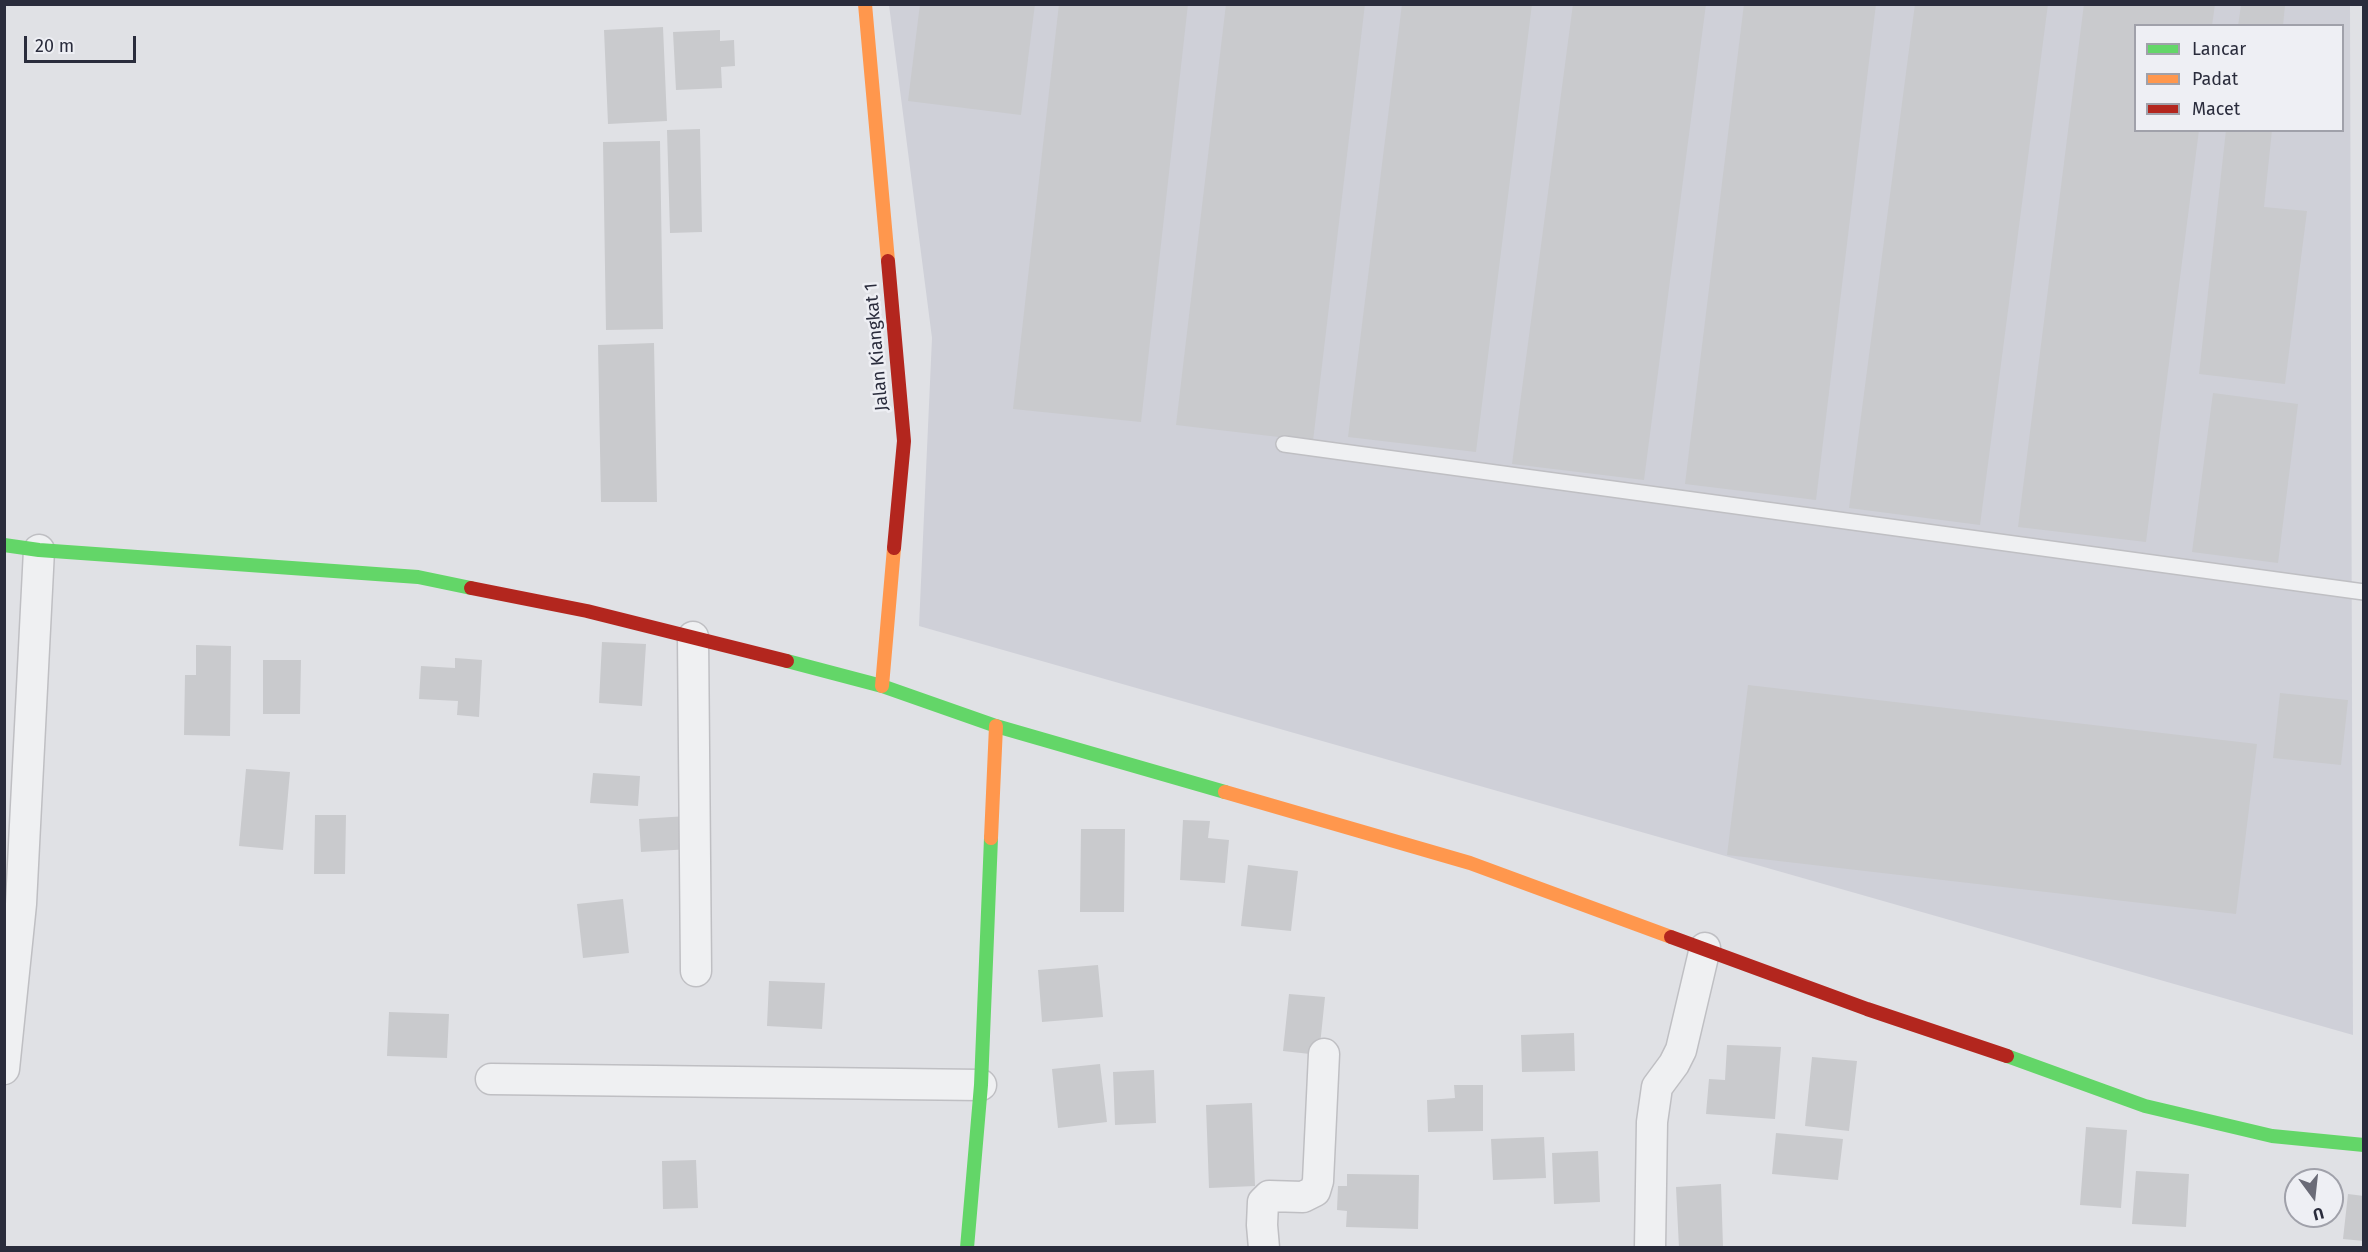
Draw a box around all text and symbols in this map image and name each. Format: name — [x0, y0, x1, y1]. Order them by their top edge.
scale bar — [27, 24, 140, 62]
legend — [2134, 24, 2344, 132]
text: 20 m — [35, 35, 74, 57]
text: Lancar — [2192, 38, 2246, 60]
text: Padat — [2192, 68, 2238, 90]
text: Macet — [2192, 98, 2240, 120]
street label: Jalan Kiangkat 1 — [861, 282, 893, 412]
north arrow — [2284, 1168, 2344, 1228]
text: U — [2311, 1203, 2326, 1224]

